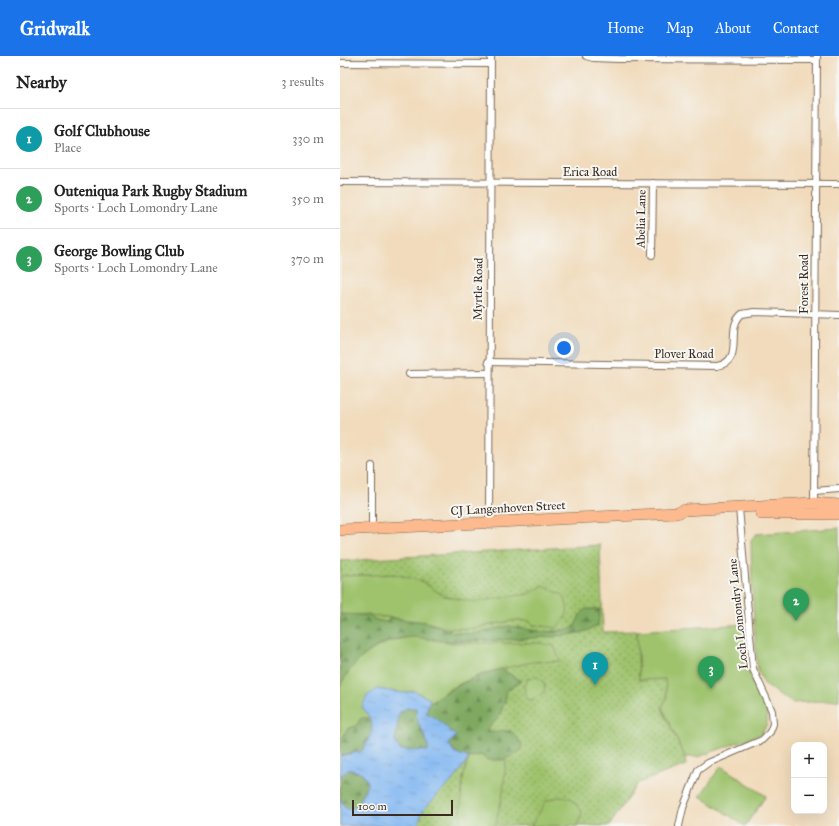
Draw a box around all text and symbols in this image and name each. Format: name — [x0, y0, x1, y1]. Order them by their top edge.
text: Gridwalk — [20, 17, 90, 40]
text: Home — [607, 20, 644, 37]
text: Map — [666, 20, 693, 37]
text: About — [715, 20, 751, 37]
text: Contact — [773, 20, 819, 37]
text: Nearby — [16, 72, 67, 93]
text: 3 results — [281, 74, 324, 90]
text: Golf Clubhouse — [54, 122, 150, 140]
text: 1 — [26, 131, 32, 147]
text: 330 m — [292, 131, 324, 147]
text: Place — [54, 140, 81, 156]
street label: Erica Road — [563, 165, 617, 179]
text: Outeniqua Park Rugby Stadium — [54, 182, 247, 200]
street label: Abelia Lane — [633, 190, 649, 249]
text: 2 — [26, 191, 32, 207]
text: 350 m — [291, 191, 324, 207]
text: Sports · Loch Lomondry Lane — [54, 200, 218, 216]
text: George Bowling Club — [54, 242, 184, 260]
text: 3 — [26, 251, 32, 267]
text: 370 m — [291, 251, 324, 267]
street label: Forest Road — [797, 254, 811, 314]
street label: Myrtle Road — [470, 257, 486, 321]
text: Sports · Loch Lomondry Lane — [54, 260, 218, 276]
your location — [554, 338, 574, 358]
street label: Plover Road — [654, 347, 714, 361]
street label: CJ Langenhoven Street — [450, 498, 567, 519]
street label: Loch Lomondry Lane — [725, 558, 751, 670]
pin: 2 — [783, 588, 809, 621]
pin: 1 — [582, 652, 608, 685]
pin: 3 — [698, 656, 724, 689]
map controls — [791, 742, 827, 814]
button: + — [791, 742, 827, 778]
button: − — [791, 778, 827, 814]
scale bar — [352, 798, 453, 817]
text: 100 m — [358, 800, 387, 813]

